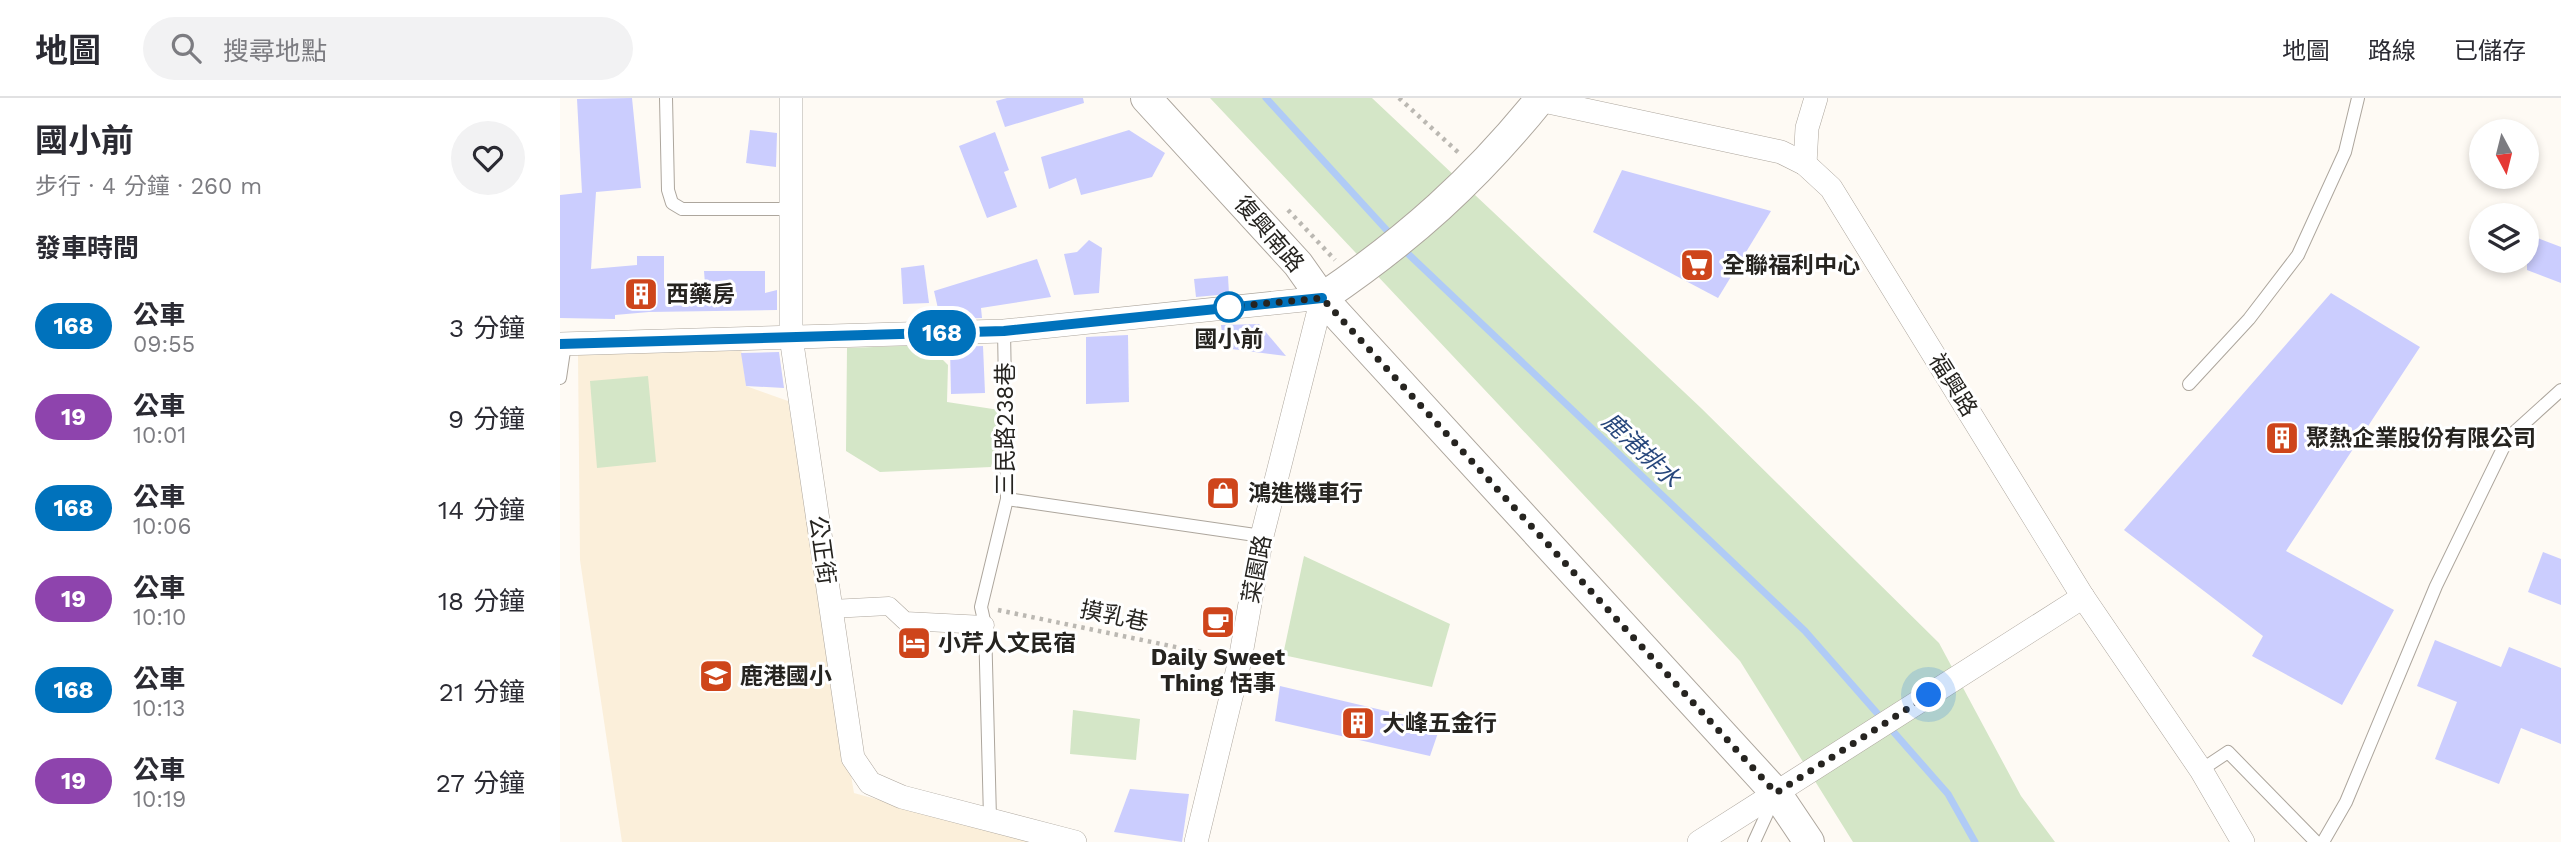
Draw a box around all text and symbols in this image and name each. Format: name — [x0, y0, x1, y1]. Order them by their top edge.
search box — [143, 17, 633, 80]
icon: search — [167, 29, 205, 67]
text: 地圖 — [35, 31, 101, 70]
text: 搜尋地點 — [223, 36, 327, 66]
text: 地圖 — [2282, 37, 2330, 65]
text: 路線 — [2368, 37, 2416, 65]
text: 已儲存 — [2454, 37, 2526, 65]
north arrow — [2469, 119, 2539, 189]
map controls — [2469, 119, 2539, 273]
text: 國小前 — [35, 121, 134, 160]
button: heart — [451, 121, 525, 195]
text: 步行 · 4 分鐘 · 260 m — [35, 173, 262, 200]
street label: 復興南路 — [1229, 190, 1309, 278]
button: layers — [2469, 203, 2539, 273]
text: 發車時間 — [35, 233, 139, 263]
supermarket icon: 全聯福利中心 — [1678, 246, 1716, 284]
place label: 全聯福利中心 — [1722, 252, 1860, 279]
building icon: 西藥房 — [622, 275, 660, 313]
place label: 西藥房 — [666, 281, 735, 308]
marker: 國小前 — [1214, 292, 1244, 322]
text: 公車 — [133, 300, 185, 330]
line badge: 168 — [902, 310, 982, 356]
text: 168 — [53, 312, 94, 340]
text: 3 分鐘 — [449, 313, 525, 343]
text: 168 — [922, 319, 962, 347]
place label: 國小前 — [1195, 326, 1264, 353]
text: 09:55 — [133, 331, 195, 358]
street label: 福興路 — [1923, 349, 1983, 421]
street label: 三民路238巷 — [992, 363, 1019, 496]
text: 公車 — [133, 391, 185, 421]
text: 19 — [61, 403, 86, 431]
text: 9 分鐘 — [448, 404, 525, 434]
water label: 鹿港排水 — [1596, 407, 1686, 494]
building icon: 聚熱企業股份有限公司 — [2263, 419, 2301, 457]
text: 10:01 — [133, 422, 186, 449]
place label: 聚熱企業股份有限公司 — [2306, 425, 2536, 452]
shop icon: 鴻進機車行 — [1204, 474, 1242, 512]
place label: 鴻進機車行 — [1248, 480, 1363, 507]
text: 公車 — [133, 482, 185, 512]
text: 168 — [53, 494, 94, 522]
text: 14 分鐘 — [438, 495, 525, 525]
text: 10:06 — [133, 513, 191, 540]
street label: 公正街 — [804, 514, 840, 586]
street label: 菜園路 — [1237, 533, 1277, 605]
text: 公車 — [133, 573, 185, 603]
text: 19 — [61, 585, 86, 613]
text: 18 分鐘 — [438, 586, 525, 616]
street label: 摸乳巷 — [1077, 596, 1151, 636]
cafe icon: Daily Sweet Thing 恬事 — [1199, 603, 1237, 641]
text: 10:10 — [133, 604, 186, 631]
hotel icon: 小芹人文民宿 — [895, 624, 933, 662]
place label: 小芹人文民宿 — [938, 630, 1076, 657]
place label: Daily Sweet Thing 恬事 — [1151, 644, 1285, 697]
school or university icon: 鹿港國小 — [697, 657, 735, 695]
place label: 鹿港國小 — [740, 663, 832, 690]
text: 公車 — [133, 664, 185, 694]
text: 168 — [53, 676, 94, 704]
text: 21 分鐘 — [439, 677, 525, 707]
your location — [1911, 677, 1946, 712]
text: 10:13 — [133, 695, 185, 722]
building icon: 大峰五金行 — [1339, 704, 1377, 742]
place label: 大峰五金行 — [1382, 710, 1497, 737]
text: 公車 — [133, 755, 185, 785]
text: 19 — [61, 767, 86, 795]
text: 27 分鐘 — [436, 768, 525, 798]
text: 10:19 — [133, 786, 186, 813]

